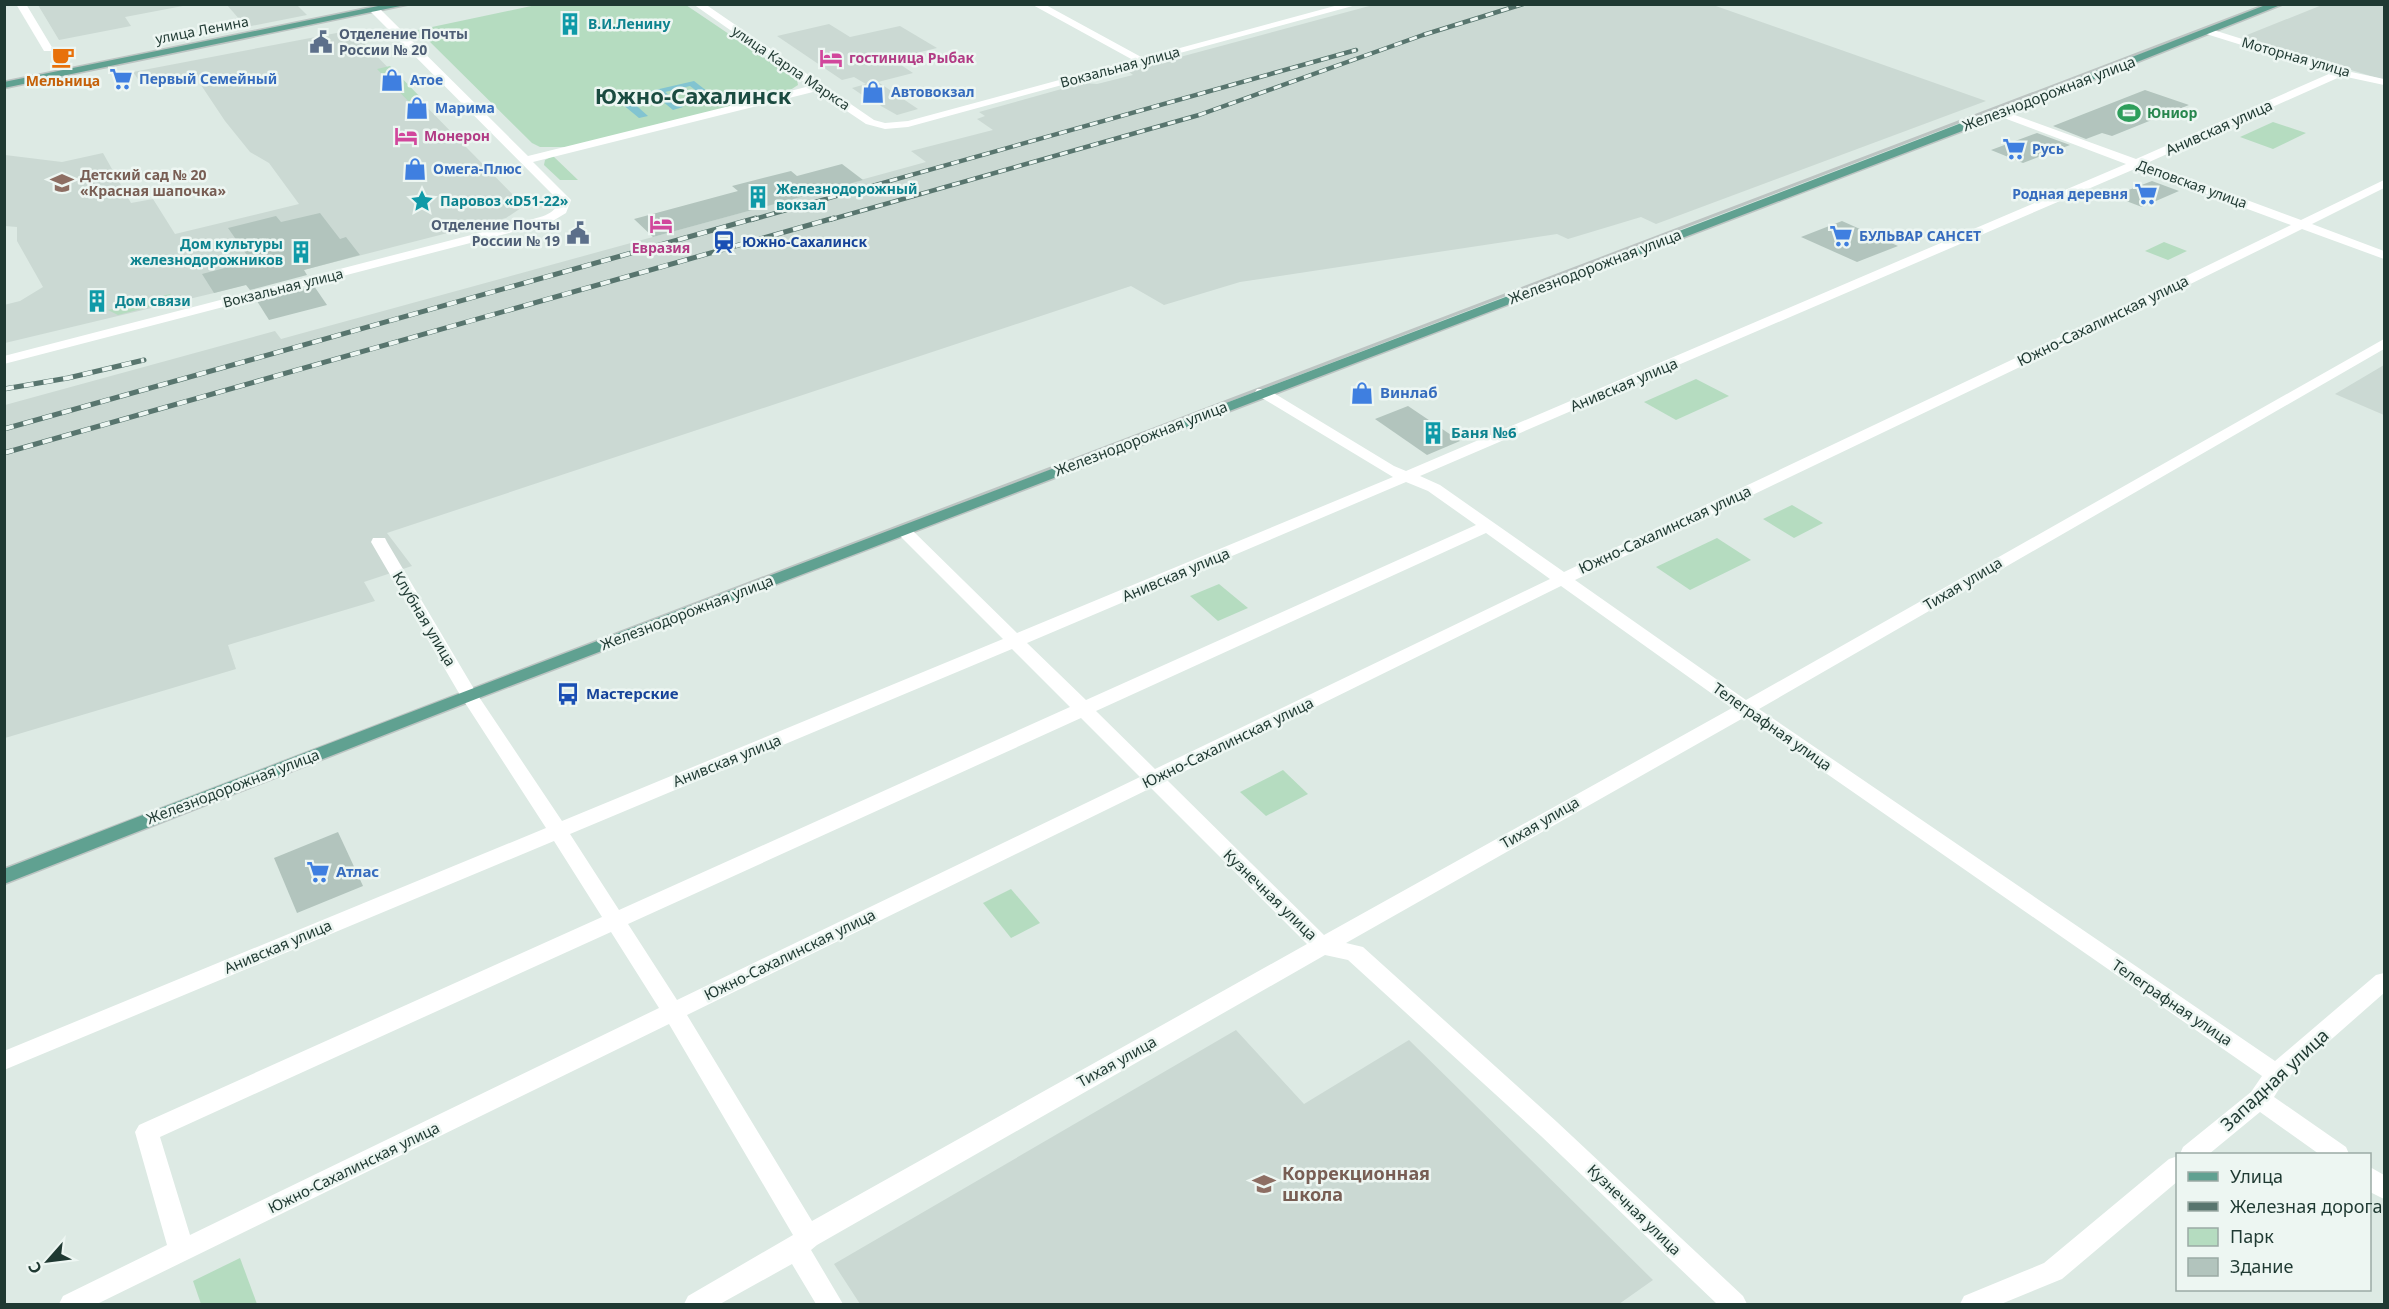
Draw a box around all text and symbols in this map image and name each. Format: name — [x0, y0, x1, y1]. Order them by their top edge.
street label: улица Ленина — [154, 11, 250, 48]
building icon: В.И.Ленину — [557, 11, 583, 37]
place label: В.И.Ленину — [588, 14, 670, 33]
street label: улица Карла Маркса — [728, 21, 854, 114]
place label: Отделение Почты России № 20 — [339, 24, 468, 59]
public building icon: Отделение Почты России № 20 — [308, 29, 334, 55]
street label: Моторная улица — [2240, 32, 2353, 81]
street label: Вокзальная улица — [1058, 41, 1182, 92]
cafe icon: Мельница — [50, 44, 76, 70]
hotel icon: гостиница Рыбак — [818, 45, 844, 71]
place label: гостиница Рыбак — [849, 48, 975, 67]
street label: Железнодорожная улица — [1959, 51, 2138, 135]
supermarket icon: Первый Семейный — [108, 66, 134, 92]
shop icon: Атое — [379, 67, 405, 93]
place label: Первый Семейный — [139, 69, 277, 88]
place label: Атое — [410, 70, 443, 89]
place label: Мельница — [26, 71, 100, 90]
shop icon: Автовокзал — [860, 79, 886, 105]
district label: Южно-Сахалинск — [595, 80, 792, 110]
place label: Автовокзал — [891, 82, 974, 101]
shop icon: Марима — [404, 95, 430, 121]
street label: Анивская улица — [2162, 95, 2275, 160]
place label: Марима — [435, 98, 495, 117]
sports icon: Юниор — [2116, 100, 2142, 126]
place label: Юниор — [2147, 103, 2198, 122]
hotel icon: Монерон — [393, 123, 419, 149]
place label: Монерон — [424, 126, 490, 145]
supermarket icon: Русь — [2001, 136, 2027, 162]
place label: Русь — [2032, 139, 2064, 158]
street label: Деповская улица — [2134, 155, 2250, 212]
shop icon: Омега-Плюс — [402, 156, 428, 182]
place label: Омега-Плюс — [433, 159, 522, 178]
place label: Детский сад № 20 «Красная шапочка» — [80, 165, 226, 200]
school or university icon: Детский сад № 20 «Красная шапочка» — [49, 170, 75, 196]
place label: Железнодорожный вокзал — [776, 179, 917, 214]
supermarket icon: Родная деревня — [2133, 181, 2159, 207]
building icon: Железнодорожный вокзал — [745, 184, 771, 210]
place label: Родная деревня — [2012, 184, 2128, 203]
place icon: Паровоз «D51-22» — [409, 188, 435, 214]
place label: Паровоз «D51-22» — [440, 191, 569, 210]
hotel icon: Евразия — [648, 211, 674, 237]
place label: Отделение Почты России № 19 — [431, 215, 560, 250]
public building icon: Отделение Почты России № 19 — [565, 220, 591, 246]
supermarket icon: БУЛЬВАР САНСЕТ — [1828, 223, 1854, 249]
street label: Железнодорожная улица — [1505, 224, 1684, 308]
place label: БУЛЬВАР САНСЕТ — [1859, 226, 1981, 245]
station icon: Южно-Сахалинск — [711, 229, 737, 255]
place label: Южно-Сахалинск — [742, 232, 867, 251]
place label: Дом культуры железнодорожников — [130, 234, 283, 269]
place label: Евразия — [632, 238, 690, 257]
building icon: Дом культуры железнодорожников — [288, 239, 314, 265]
street label: Вокзальная улица — [221, 263, 345, 312]
street label: Южно-Сахалинская улица — [2014, 270, 2192, 370]
building icon: Дом связи — [84, 288, 110, 314]
place label: Дом связи — [115, 291, 191, 310]
street label: Анивская улица — [1567, 352, 1680, 416]
shop icon: Винлаб — [1349, 380, 1375, 406]
place label: Винлаб — [1380, 382, 1438, 402]
street label: Железнодорожная улица — [1051, 396, 1230, 480]
building icon: Баня №6 — [1420, 420, 1446, 446]
place label: Баня №6 — [1451, 422, 1517, 442]
street label: Южно-Сахалинская улица — [1575, 480, 1754, 578]
street label: Анивская улица — [1119, 542, 1232, 606]
street label: Тихая улица — [1920, 552, 2005, 614]
street label: Клубная улица — [389, 567, 461, 670]
street label: Железнодорожная улица — [597, 570, 776, 654]
street label: Телеграфная улица — [1709, 678, 1836, 775]
bus stop icon: Мастерские — [555, 681, 581, 707]
place label: Мастерские — [586, 683, 679, 703]
street label: Южно-Сахалинская улица — [1139, 692, 1317, 792]
street label: Анивская улица — [670, 729, 784, 791]
street label: Железнодорожная улица — [143, 744, 322, 828]
street label: Тихая улица — [1496, 791, 1583, 853]
street label: Кузнечная улица — [1220, 844, 1322, 944]
supermarket icon: Атлас — [305, 859, 331, 885]
place label: Атлас — [336, 861, 379, 881]
street label: Южно-Сахалинская улица — [701, 904, 879, 1004]
street label: Анивская улица — [221, 914, 334, 978]
street label: Телеграфная улица — [2109, 955, 2237, 1050]
street label: Западная улица — [2215, 1023, 2333, 1136]
street label: Тихая улица — [1073, 1031, 1160, 1091]
street label: Южно-Сахалинская улица — [265, 1117, 443, 1217]
legend — [2176, 1153, 2371, 1291]
street label: Кузнечная улица — [1584, 1159, 1686, 1259]
place label: Коррекционная школа — [1282, 1161, 1430, 1206]
text: Улица — [2230, 1164, 2283, 1188]
school or university icon: Коррекционная школа — [1251, 1171, 1277, 1197]
text: Железная дорога — [2230, 1194, 2382, 1218]
text: Парк — [2230, 1224, 2274, 1248]
north arrow — [18, 1231, 78, 1291]
text: Здание — [2230, 1254, 2294, 1278]
text: С — [23, 1258, 47, 1278]

